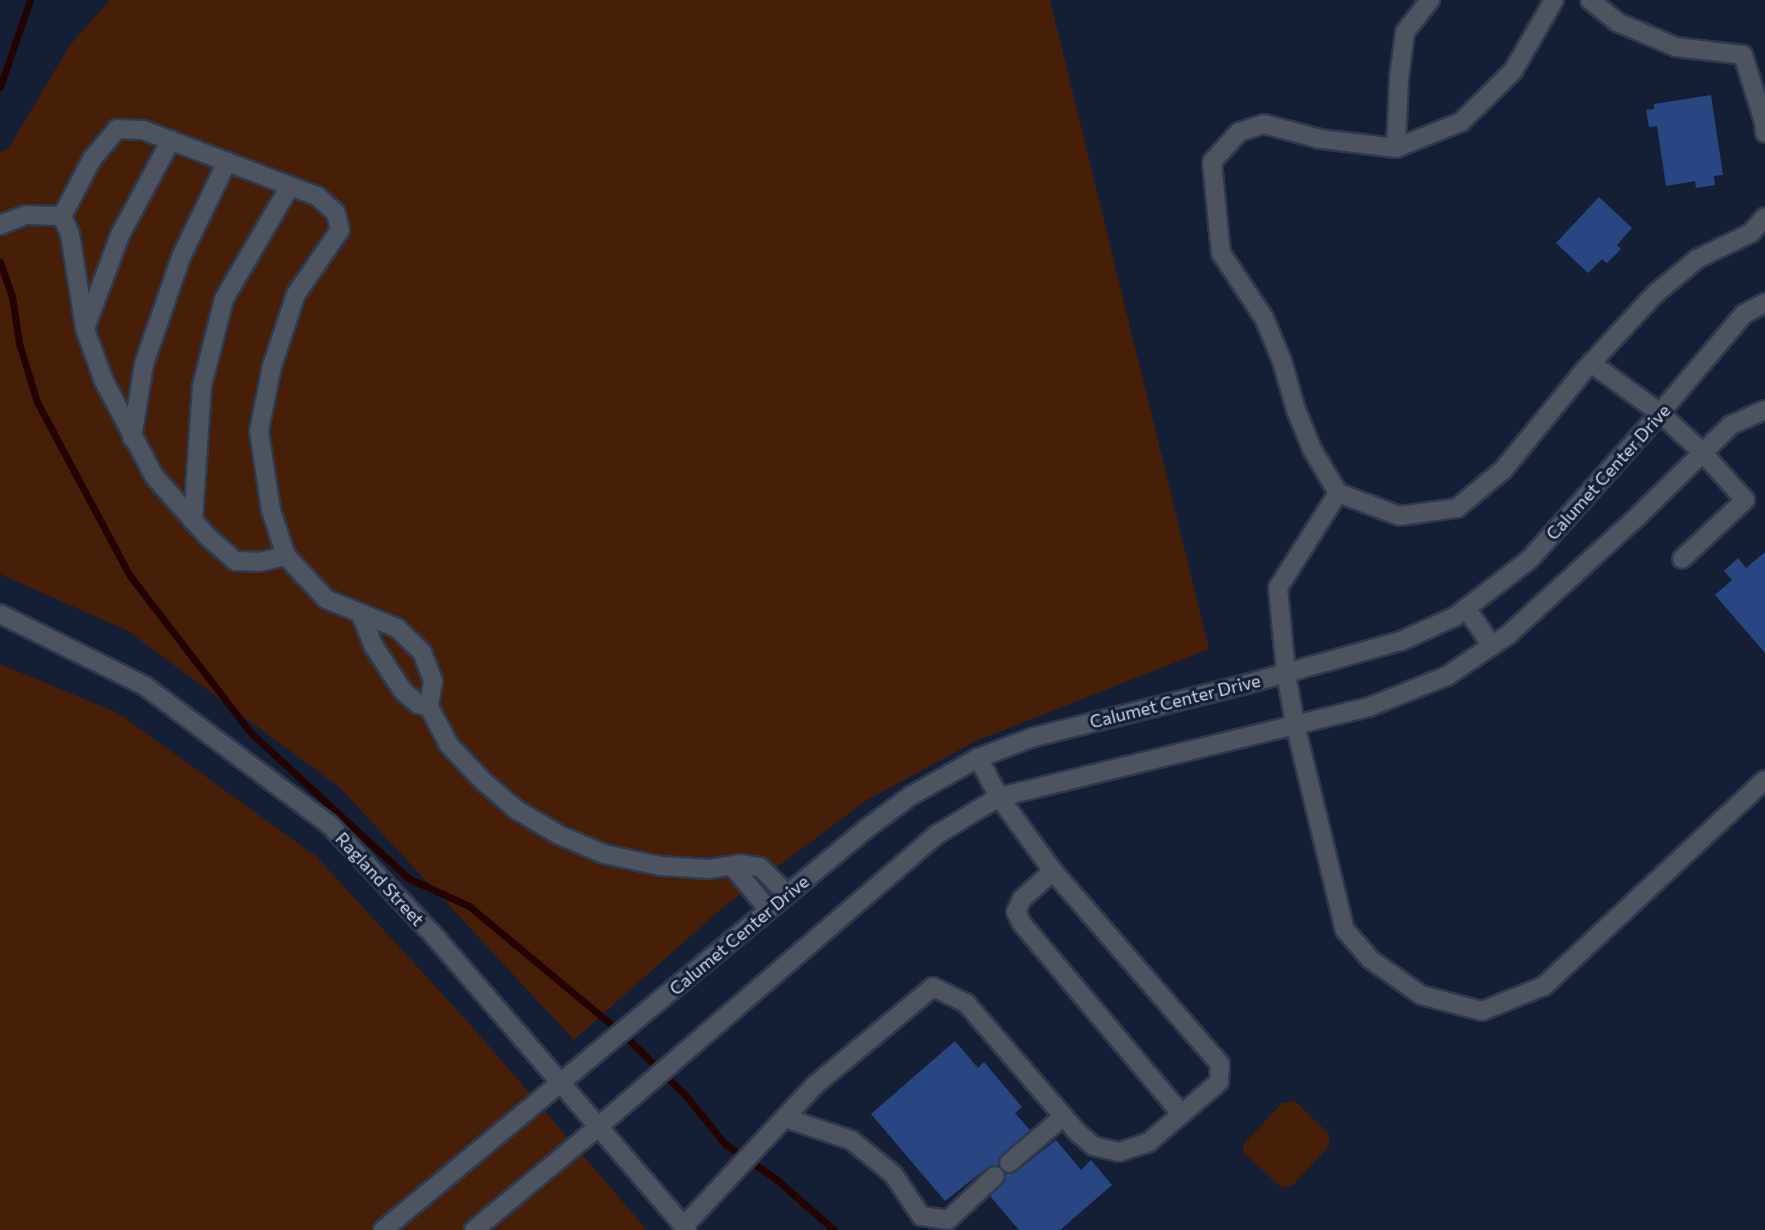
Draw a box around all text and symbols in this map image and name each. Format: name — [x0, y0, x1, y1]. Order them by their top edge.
street label: Calumet Center Drive — [1541, 400, 1675, 544]
street label: Calumet Center Drive — [1087, 669, 1263, 733]
street label: Ragland Street — [331, 828, 429, 930]
street label: Calumet Center Drive — [665, 870, 813, 1000]

